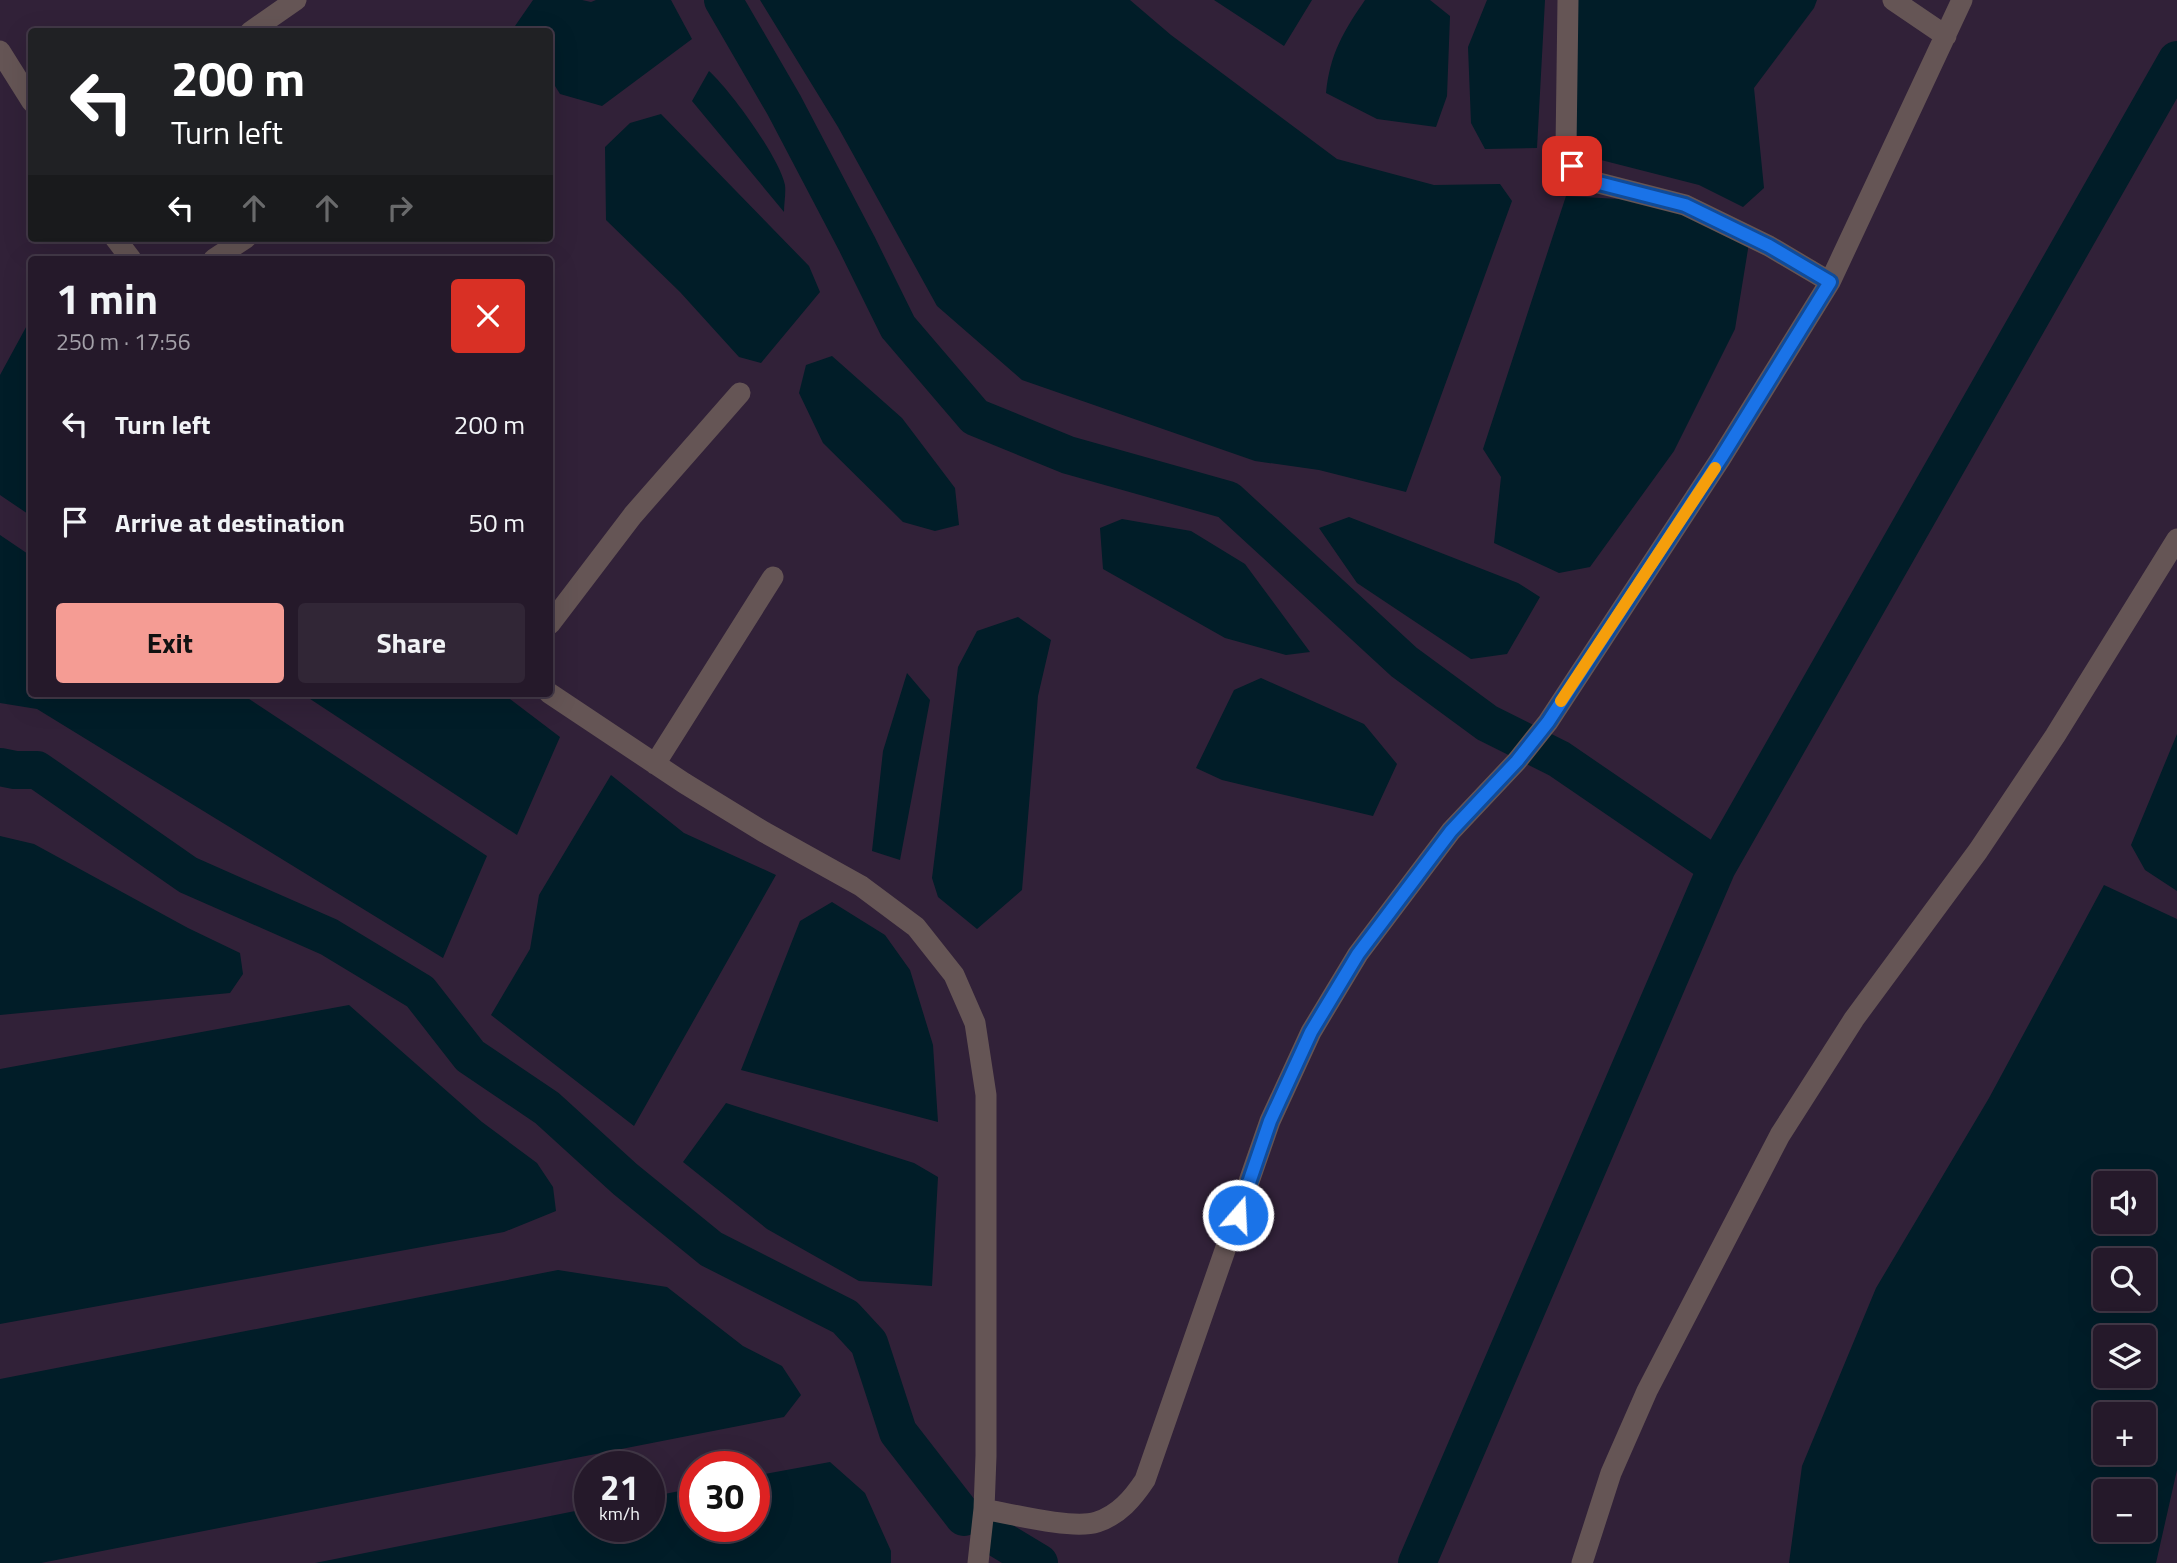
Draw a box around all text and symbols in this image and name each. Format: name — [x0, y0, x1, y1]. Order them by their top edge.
text: 200 m — [171, 40, 305, 115]
icon: left — [56, 56, 147, 147]
text: Turn left — [171, 108, 283, 156]
pin — [1542, 136, 1602, 196]
icon: arrive — [1553, 147, 1591, 185]
icon: left — [162, 189, 200, 227]
icon: ahead — [235, 189, 273, 227]
icon: ahead — [308, 189, 346, 227]
icon: right — [381, 189, 419, 227]
text: 1 min — [56, 266, 158, 330]
button: close — [451, 279, 525, 353]
text: 250 m · 17:56 — [56, 324, 191, 359]
icon: left — [56, 405, 94, 443]
text: Turn left — [115, 405, 210, 444]
text: 200 m — [454, 405, 525, 444]
icon: arrive — [56, 503, 94, 541]
text: Arrive at destination — [115, 503, 345, 542]
text: 50 m — [468, 503, 525, 542]
button: Exit — [56, 603, 284, 683]
button: Share — [298, 603, 525, 683]
map controls — [2093, 1171, 2156, 1542]
button: sound — [2093, 1171, 2156, 1234]
position arrow — [1201, 1178, 1275, 1252]
button: search — [2093, 1248, 2156, 1311]
button: layers — [2093, 1325, 2156, 1388]
button: + — [2093, 1402, 2156, 1465]
speed limit sign: 30 — [679, 1451, 770, 1542]
text: 21 — [600, 1460, 639, 1514]
button: − — [2093, 1479, 2156, 1542]
text: km/h — [599, 1500, 640, 1527]

